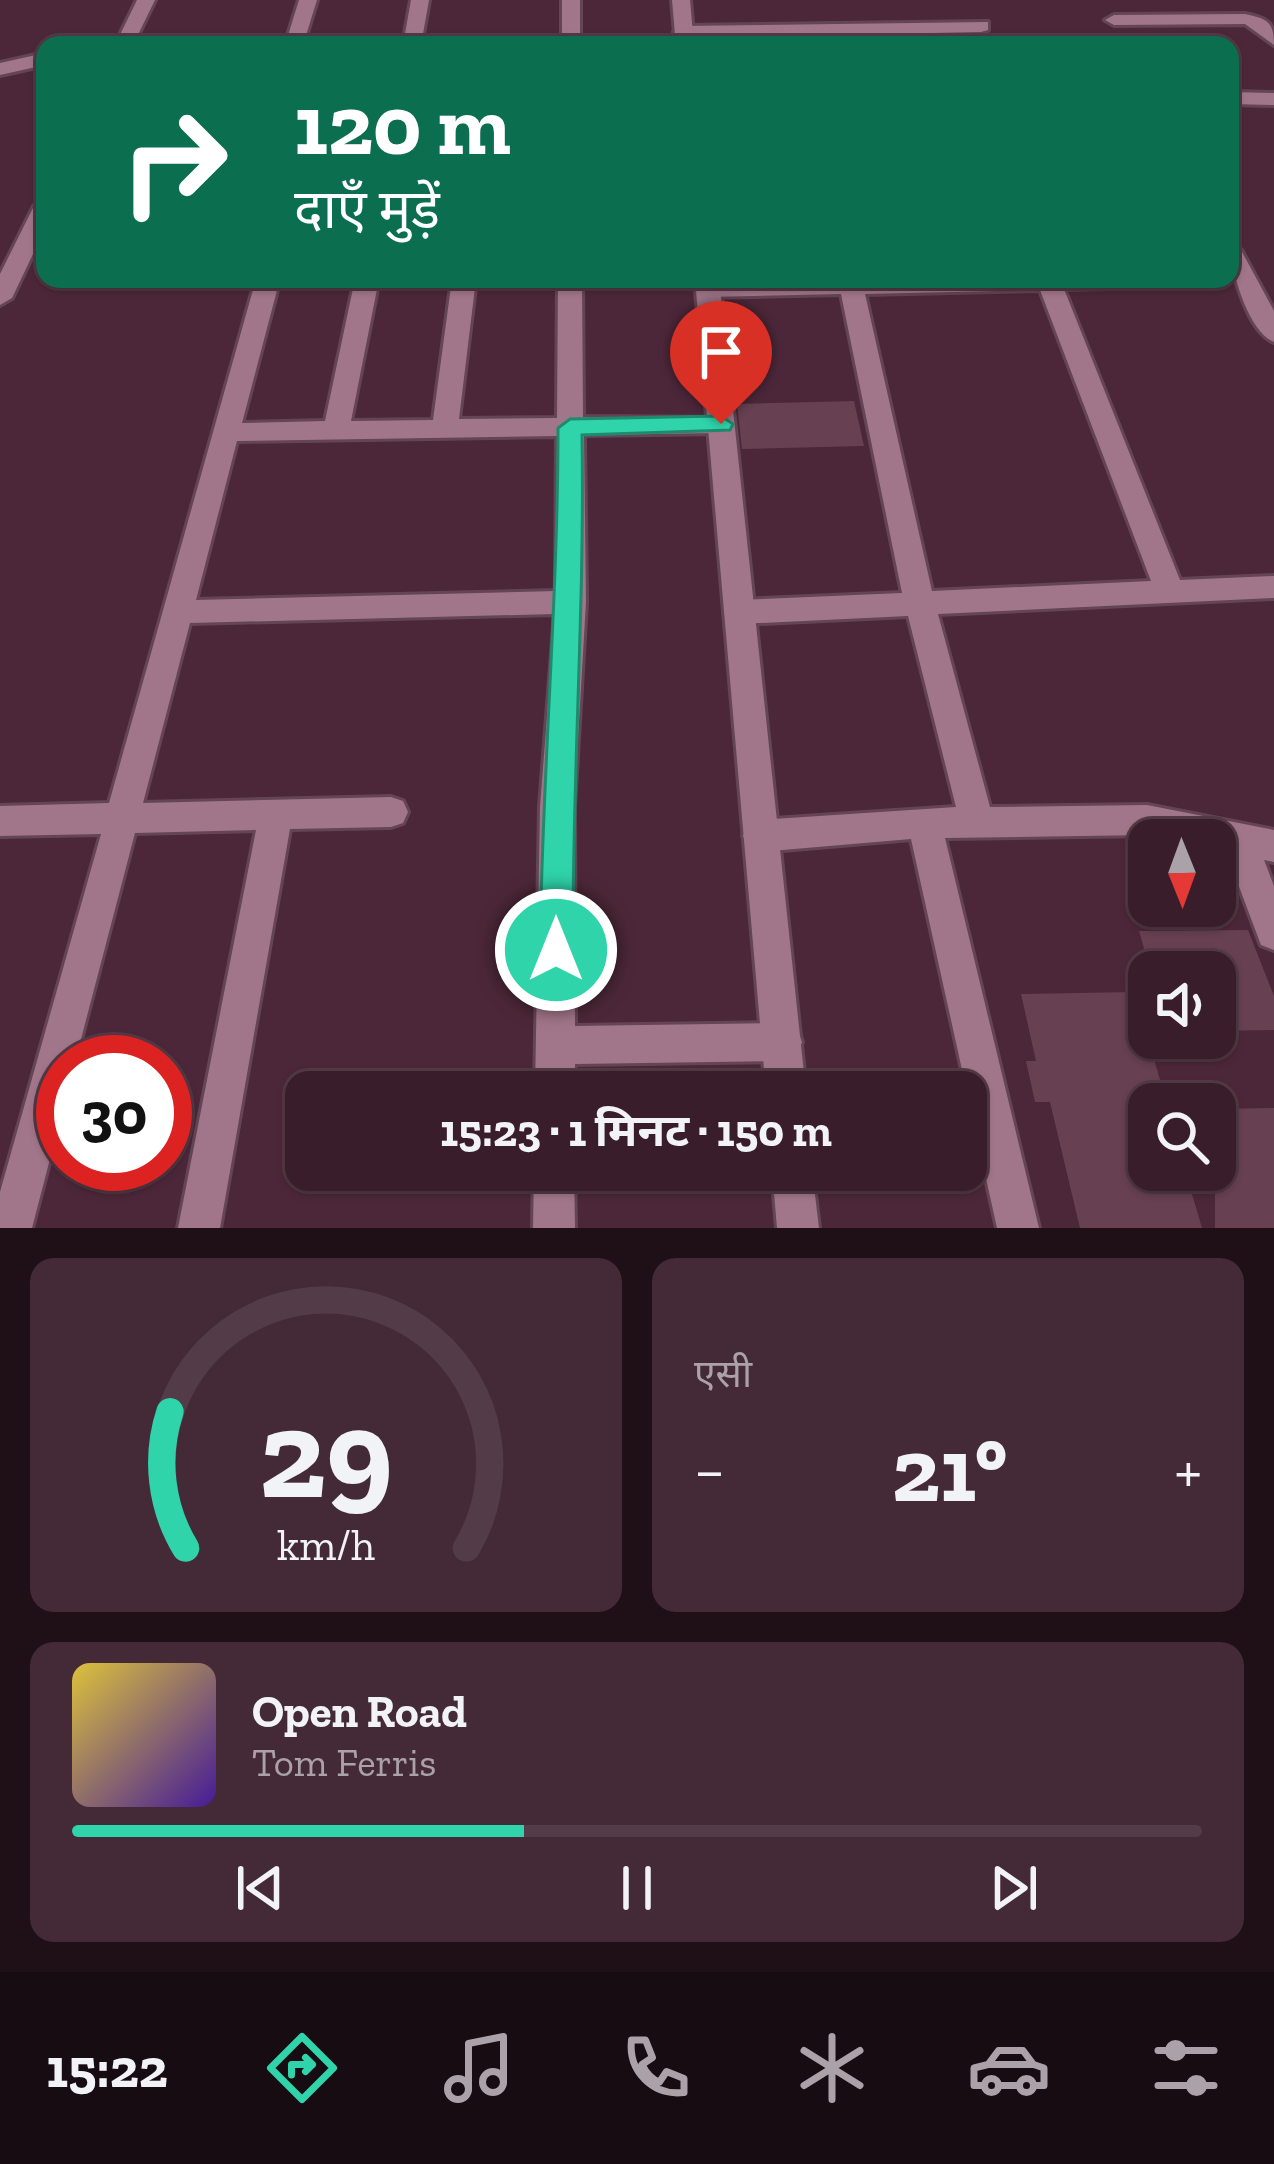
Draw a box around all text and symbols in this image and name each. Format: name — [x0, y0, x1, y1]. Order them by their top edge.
text: 120 m — [294, 75, 511, 176]
icon: right — [96, 84, 252, 240]
text: दाएँ मुड़ें — [294, 177, 440, 242]
pin — [670, 301, 772, 424]
icon: arrive — [688, 319, 754, 385]
north arrow — [1128, 819, 1236, 927]
map controls — [1128, 819, 1236, 1191]
position arrow — [493, 887, 619, 1013]
button: sound — [1128, 951, 1236, 1059]
speed limit sign: 30 — [36, 1035, 192, 1191]
button: search — [1128, 1083, 1236, 1191]
text: 15:23 · 1 मिनट · 150 m — [440, 1104, 832, 1158]
text: एसी — [694, 1350, 752, 1397]
text: 29 — [259, 1379, 393, 1529]
text: 21° — [892, 1416, 1007, 1524]
text: − — [694, 1431, 725, 1510]
text: + — [1174, 1431, 1202, 1510]
text: km/h — [277, 1520, 375, 1571]
text: Open Road — [252, 1685, 467, 1739]
text: Tom Ferris — [252, 1739, 436, 1786]
icon: previous — [227, 1855, 293, 1921]
icon: pause — [604, 1855, 670, 1921]
icon: next — [981, 1855, 1047, 1921]
icon: directions — [260, 2026, 344, 2110]
icon: music — [437, 2026, 521, 2110]
icon: phone — [614, 2026, 698, 2110]
icon: climate — [790, 2026, 874, 2110]
icon: car — [967, 2026, 1051, 2110]
icon: filters — [1144, 2026, 1228, 2110]
text: 15:22 — [46, 2036, 168, 2101]

